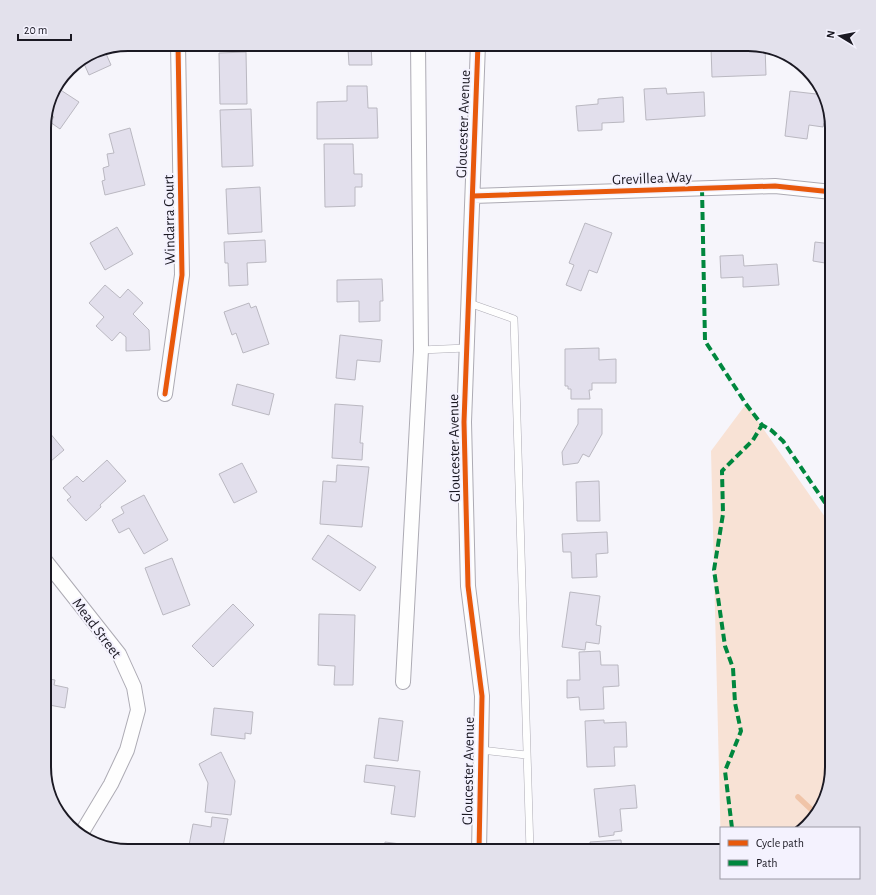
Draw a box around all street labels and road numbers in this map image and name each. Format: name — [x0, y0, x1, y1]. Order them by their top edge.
street label: Gloucester Avenue — [454, 70, 473, 178]
street label: Grevillea Way — [612, 170, 693, 187]
street label: Windarra Court — [161, 175, 178, 265]
street label: Gloucester Avenue — [446, 394, 463, 502]
street label: Mead Street — [69, 595, 124, 661]
street label: Gloucester Avenue — [460, 717, 477, 825]

